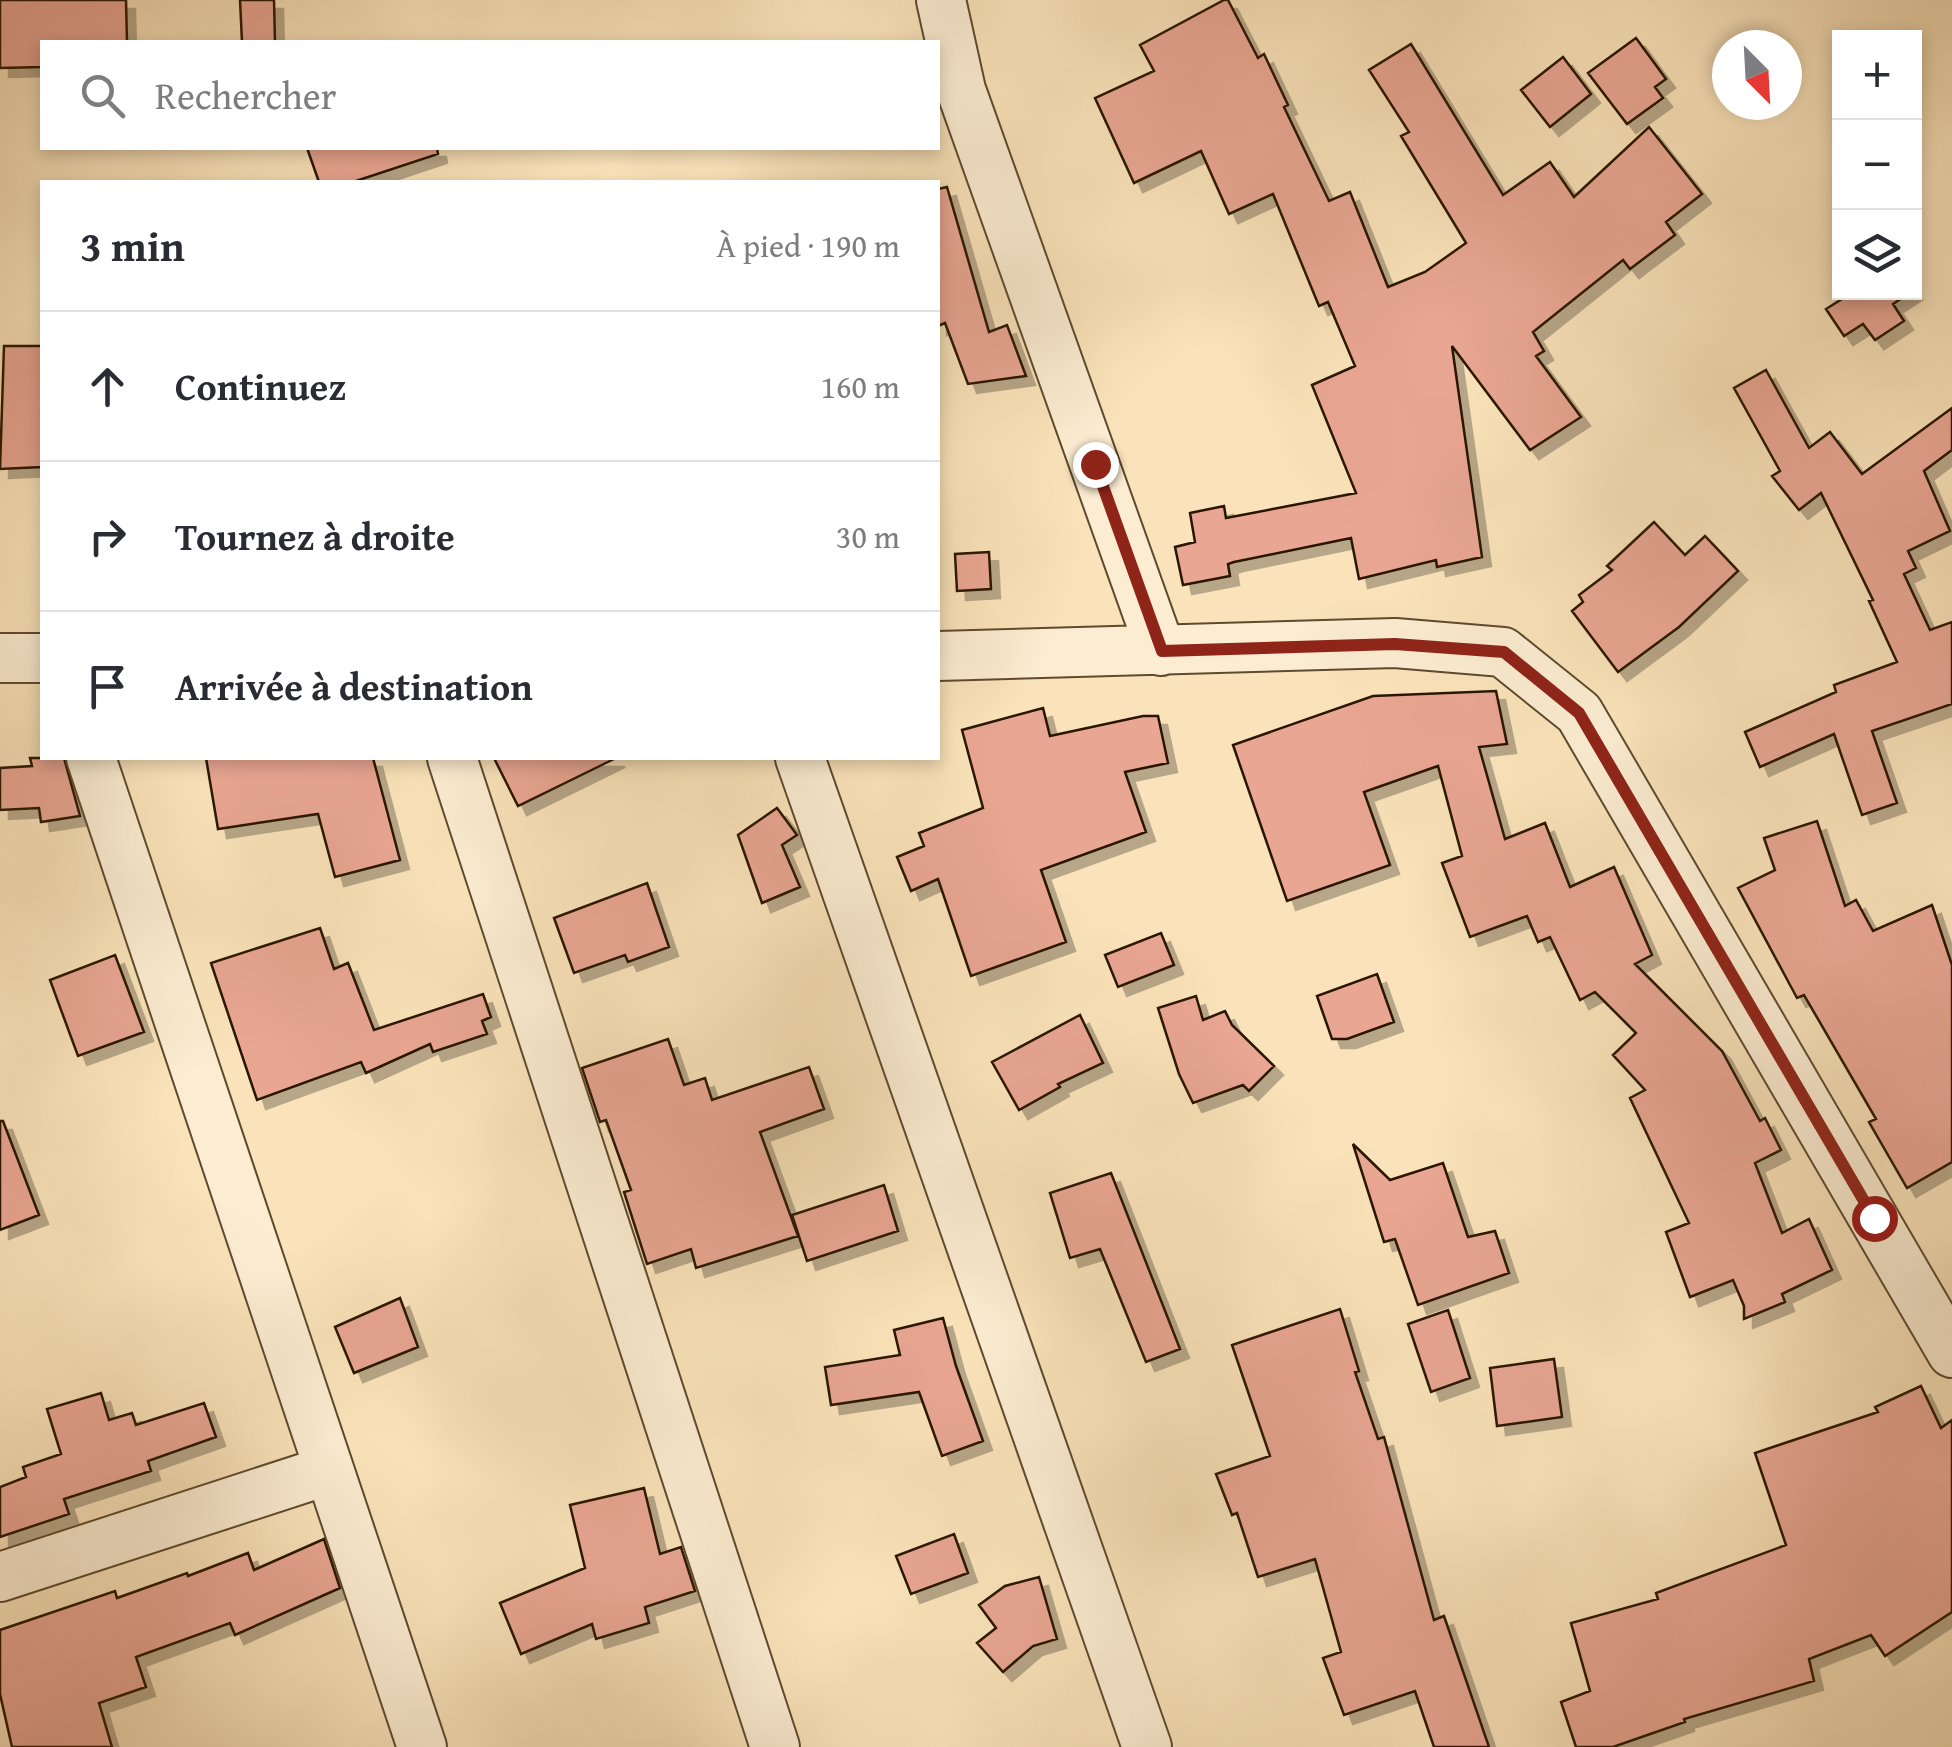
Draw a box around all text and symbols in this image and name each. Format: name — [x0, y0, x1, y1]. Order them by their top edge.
north arrow — [1712, 30, 1802, 120]
map controls — [1832, 30, 1922, 300]
button: + — [1832, 30, 1922, 120]
search box — [40, 40, 940, 150]
text: Rechercher — [155, 67, 336, 123]
icon: search — [75, 68, 130, 123]
button: − — [1832, 120, 1922, 210]
button: layers — [1832, 210, 1922, 300]
text: 3 min — [80, 215, 185, 276]
text: À pied · 190 m — [716, 222, 900, 269]
text: Continuez — [175, 358, 346, 414]
icon: ahead — [80, 359, 135, 414]
text: 160 m — [821, 363, 900, 410]
route end — [1073, 442, 1119, 488]
text: Tournez à droite — [175, 508, 455, 564]
icon: right — [80, 509, 135, 564]
text: 30 m — [836, 513, 900, 560]
text: Arrivée à destination — [175, 658, 533, 714]
icon: arrive — [80, 659, 135, 714]
route start — [1852, 1196, 1898, 1242]

